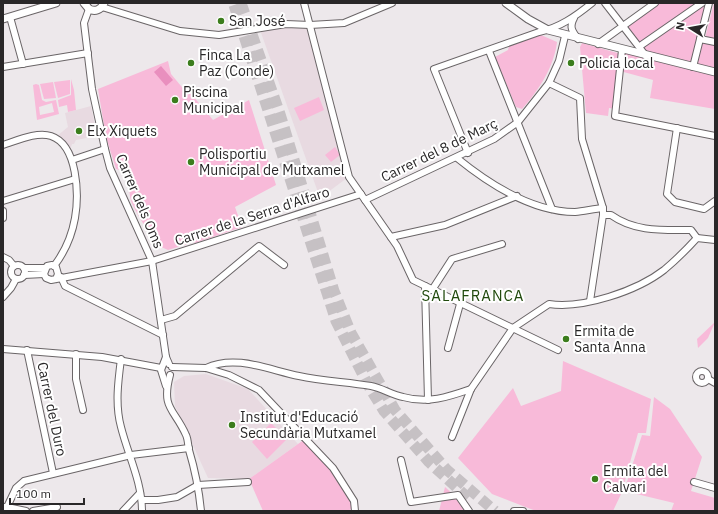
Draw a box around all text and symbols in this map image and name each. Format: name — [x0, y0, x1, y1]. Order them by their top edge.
north arrow — [670, 8, 710, 48]
place label: San José — [229, 12, 286, 30]
marker: San José — [216, 16, 226, 26]
text: N — [673, 21, 688, 31]
place label: Finca La Paz (Conde) — [199, 46, 274, 80]
place label: Policia local — [579, 54, 654, 72]
marker: Finca La Paz (Conde) — [186, 58, 196, 68]
marker: Policia local — [566, 58, 576, 68]
place label: Piscina Municipal — [183, 83, 244, 117]
marker: Piscina Municipal — [170, 95, 180, 105]
street label: Carrer del 8 de Març — [378, 114, 500, 186]
place label: Elx Xiquets — [87, 122, 157, 140]
marker: Elx Xiquets — [74, 126, 84, 136]
place label: Polisportiu Municipal de Mutxamel — [199, 145, 345, 179]
street label: Carrer dels Oms — [112, 151, 168, 251]
marker: Polisportiu Municipal de Mutxamel — [186, 157, 196, 167]
street label: Carrer de la Serra d'Alfaro — [172, 182, 332, 250]
district label: SALAFRANCA — [422, 286, 524, 305]
place label: Ermita de Santa Anna — [574, 322, 646, 356]
marker: Ermita de Santa Anna — [561, 334, 571, 344]
street label: Carrer del Duro — [33, 360, 71, 458]
place label: Institut d'Educació Secundària Mutxamel — [240, 408, 376, 442]
marker: Institut d'Educació Secundària Mutxamel — [227, 420, 237, 430]
place label: Ermita del Calvari — [603, 462, 668, 496]
marker: Ermita del Calvari — [590, 474, 600, 484]
scale bar — [10, 480, 84, 506]
text: 100 m — [16, 486, 51, 501]

